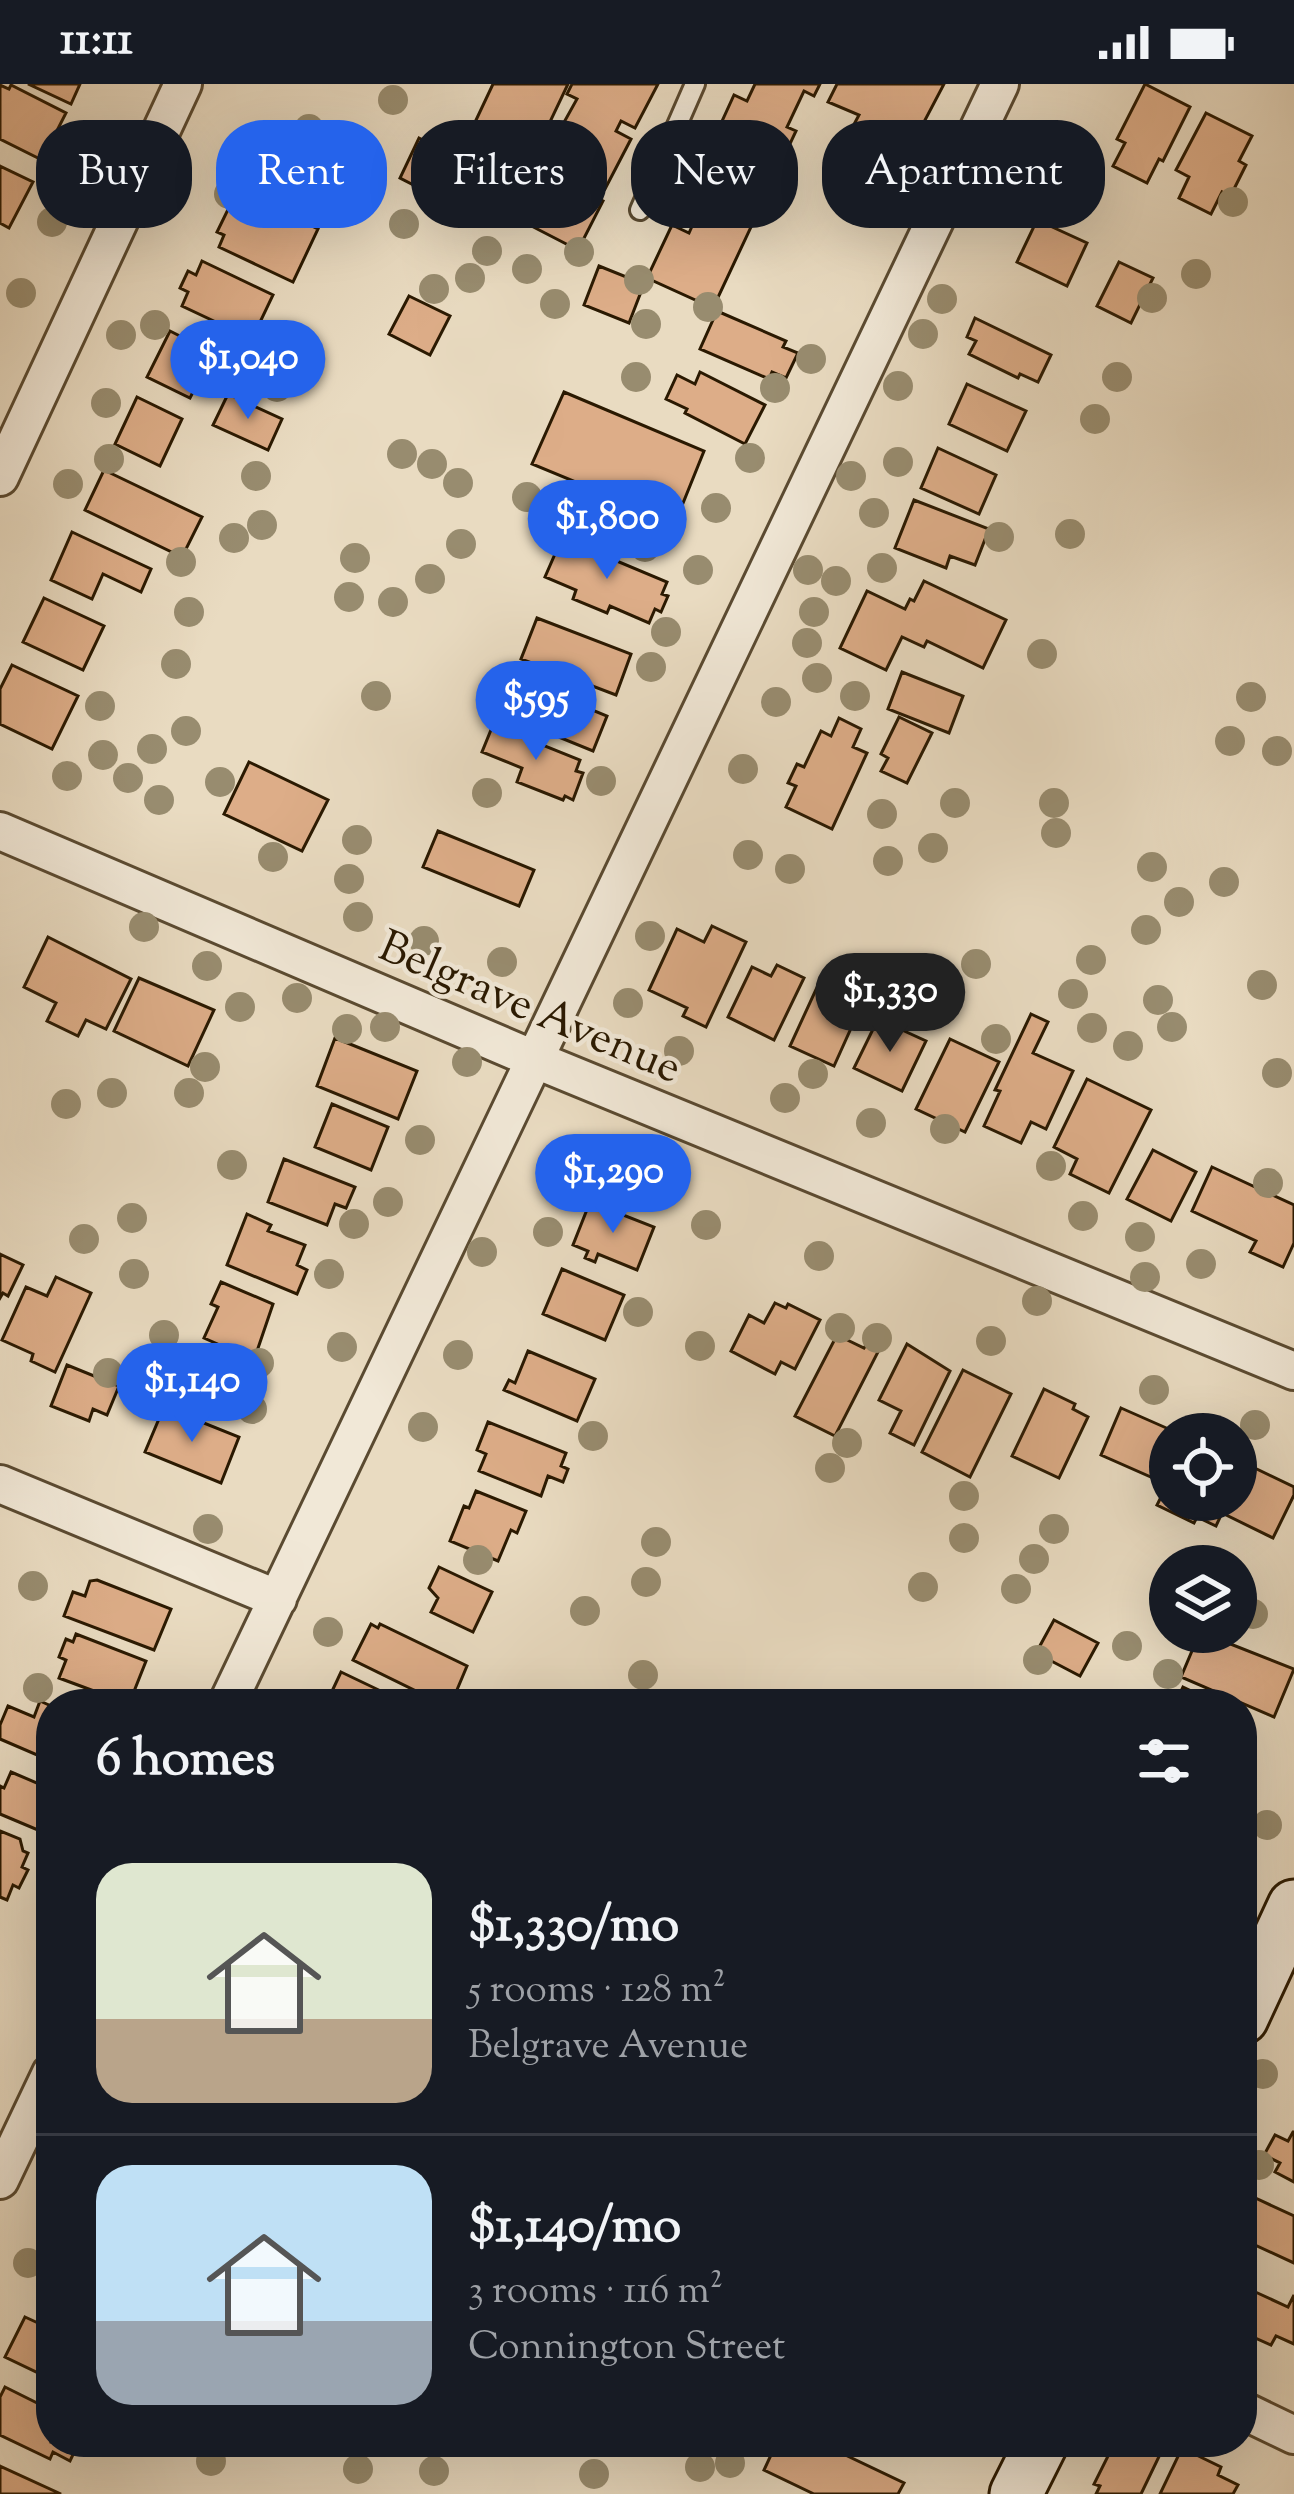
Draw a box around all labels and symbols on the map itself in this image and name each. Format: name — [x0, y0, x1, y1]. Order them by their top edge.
pin: $1,040 — [150, 320, 346, 422]
pin: $1,800 — [509, 480, 705, 582]
pin: $595 — [465, 661, 607, 763]
street label: Belgrave Avenue — [367, 917, 690, 1103]
pin: $1,330 — [792, 953, 988, 1055]
pin: $1,290 — [515, 1134, 711, 1236]
pin: $1,140 — [94, 1343, 290, 1445]

